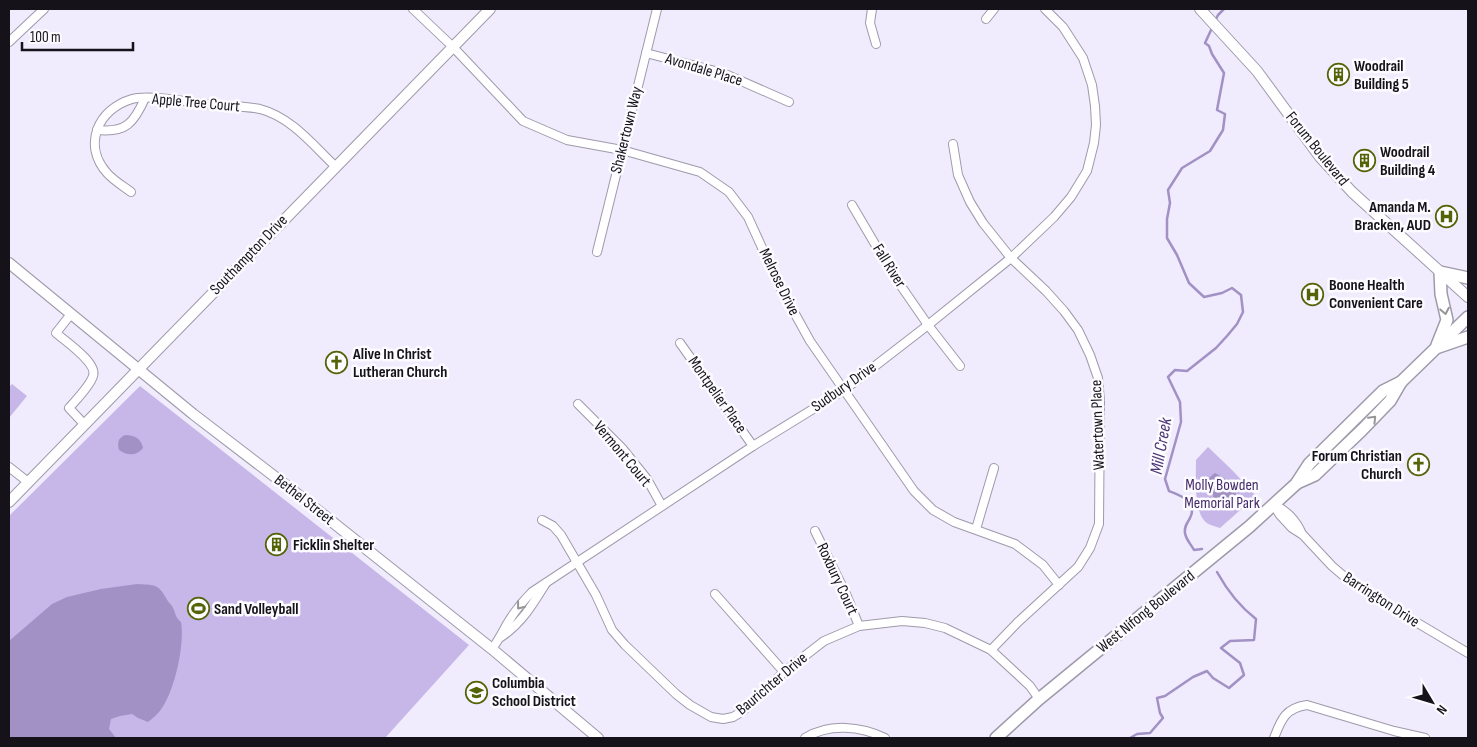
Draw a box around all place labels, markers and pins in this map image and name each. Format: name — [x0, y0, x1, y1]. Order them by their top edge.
place label: Woodrail Building 5 — [1354, 57, 1409, 94]
building icon: Woodrail Building 5 — [1326, 63, 1350, 87]
place label: Woodrail Building 4 — [1380, 143, 1436, 180]
building icon: Woodrail Building 4 — [1352, 149, 1376, 173]
place label: Amanda M. Bracken, AUD — [1355, 198, 1431, 235]
hospital icon: Amanda M. Bracken, AUD — [1435, 204, 1459, 228]
place label: Boone Health Convenient Care — [1329, 276, 1423, 313]
hospital icon: Boone Health Convenient Care — [1301, 282, 1325, 306]
place label: Alive In Christ Lutheran Church — [352, 345, 447, 382]
church icon: Alive In Christ Lutheran Church — [325, 351, 349, 375]
place label: Forum Christian Church — [1312, 447, 1402, 484]
church icon: Forum Christian Church — [1406, 453, 1430, 477]
building icon: Ficklin Shelter — [265, 533, 289, 557]
place label: Ficklin Shelter — [293, 536, 374, 555]
sports icon: Sand Volleyball — [186, 597, 210, 621]
place label: Sand Volleyball — [214, 600, 298, 619]
place label: Columbia School District — [492, 674, 576, 711]
school or university icon: Columbia School District — [464, 680, 488, 704]

